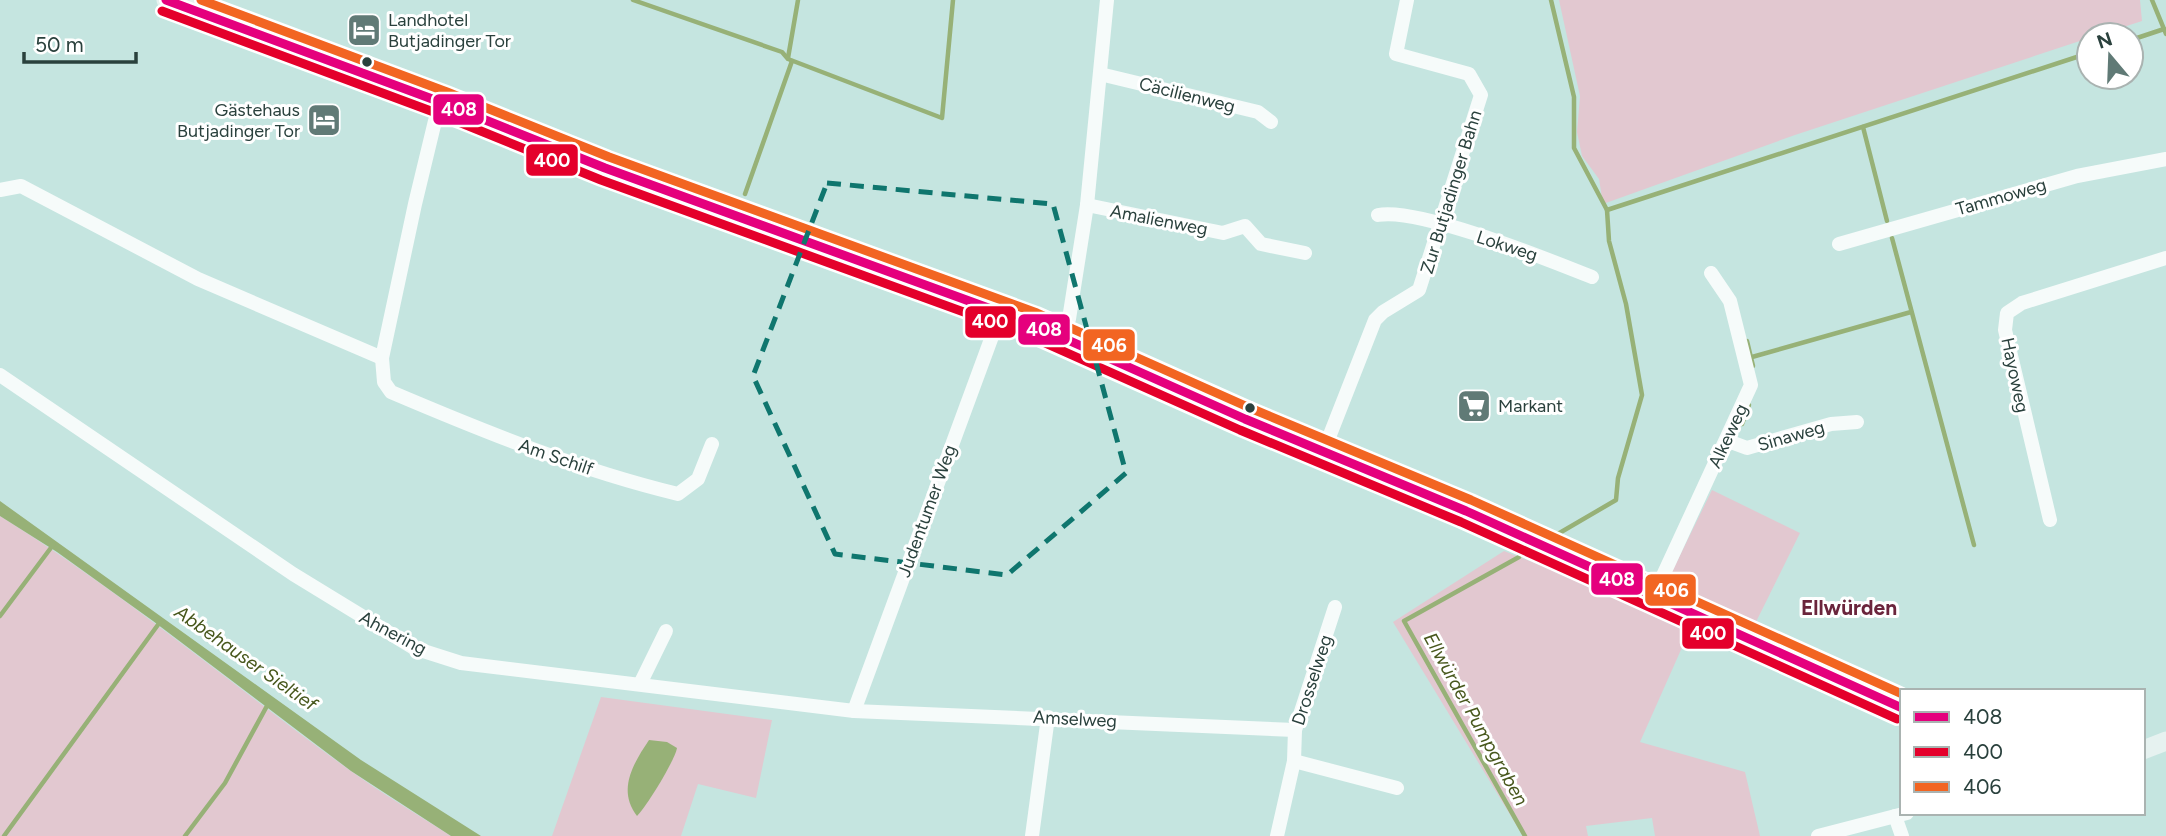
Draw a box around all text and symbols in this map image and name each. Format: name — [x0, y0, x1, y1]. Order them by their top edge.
place label: Landhotel Butjadinger Tor — [388, 9, 511, 52]
hotel icon: Landhotel Butjadinger Tor — [345, 11, 383, 49]
scale bar — [24, 21, 136, 65]
north arrow — [2075, 21, 2145, 91]
text: N — [2094, 27, 2115, 54]
text: 50 m — [35, 32, 84, 57]
unlabelled marker — [360, 55, 374, 69]
street label: Cäcilienweg — [1137, 72, 1237, 118]
line badge: 408 — [432, 93, 485, 126]
text: 408 — [441, 98, 477, 121]
place label: Gästehaus Butjadinger Tor — [177, 99, 300, 142]
hotel icon: Gästehaus Butjadinger Tor — [305, 101, 343, 139]
street label: Zur Butjadinger Bahn — [1416, 108, 1486, 276]
line badge: 400 — [525, 143, 579, 177]
text: 400 — [534, 149, 570, 172]
street label: Tammoweg — [1953, 174, 2049, 220]
street label: Amalienweg — [1108, 200, 1210, 240]
street label: Lokweg — [1474, 226, 1540, 266]
line badge: 400 — [964, 305, 1017, 339]
text: 400 — [972, 310, 1008, 333]
line badge: 408 — [1017, 313, 1071, 346]
text: 408 — [1026, 318, 1062, 341]
line badge: 406 — [1082, 328, 1136, 362]
text: 406 — [1091, 334, 1127, 357]
street label: Hayoweg — [1996, 335, 2034, 415]
supermarket icon: Markant — [1455, 387, 1493, 425]
place label: Markant — [1498, 395, 1563, 417]
street label: Alkeweg — [1704, 400, 1752, 472]
unlabelled marker — [1243, 401, 1257, 415]
street label: Sinaweg — [1755, 416, 1827, 456]
street label: Am Schilf — [516, 434, 597, 480]
street label: Judentumer Weg — [893, 442, 961, 580]
line badge: 408 — [1590, 562, 1644, 596]
text: 408 — [1599, 568, 1635, 591]
line badge: 406 — [1644, 573, 1697, 607]
text: 406 — [1653, 579, 1689, 602]
district label: Ellwürden — [1801, 595, 1897, 620]
water label: Abbehauser Sieltief — [170, 600, 323, 717]
street label: Ahnering — [356, 606, 430, 660]
line badge: 400 — [1681, 617, 1735, 650]
text: 400 — [1690, 622, 1726, 645]
water label: Ellwürder Pumpgraben — [1419, 628, 1533, 810]
street label: Drosselweg — [1287, 632, 1337, 728]
legend — [1900, 689, 2145, 815]
text: 408 — [1963, 704, 2002, 729]
street label: Amselweg — [1032, 706, 1118, 732]
text: 400 — [1963, 739, 2003, 764]
text: 406 — [1963, 774, 2002, 799]

